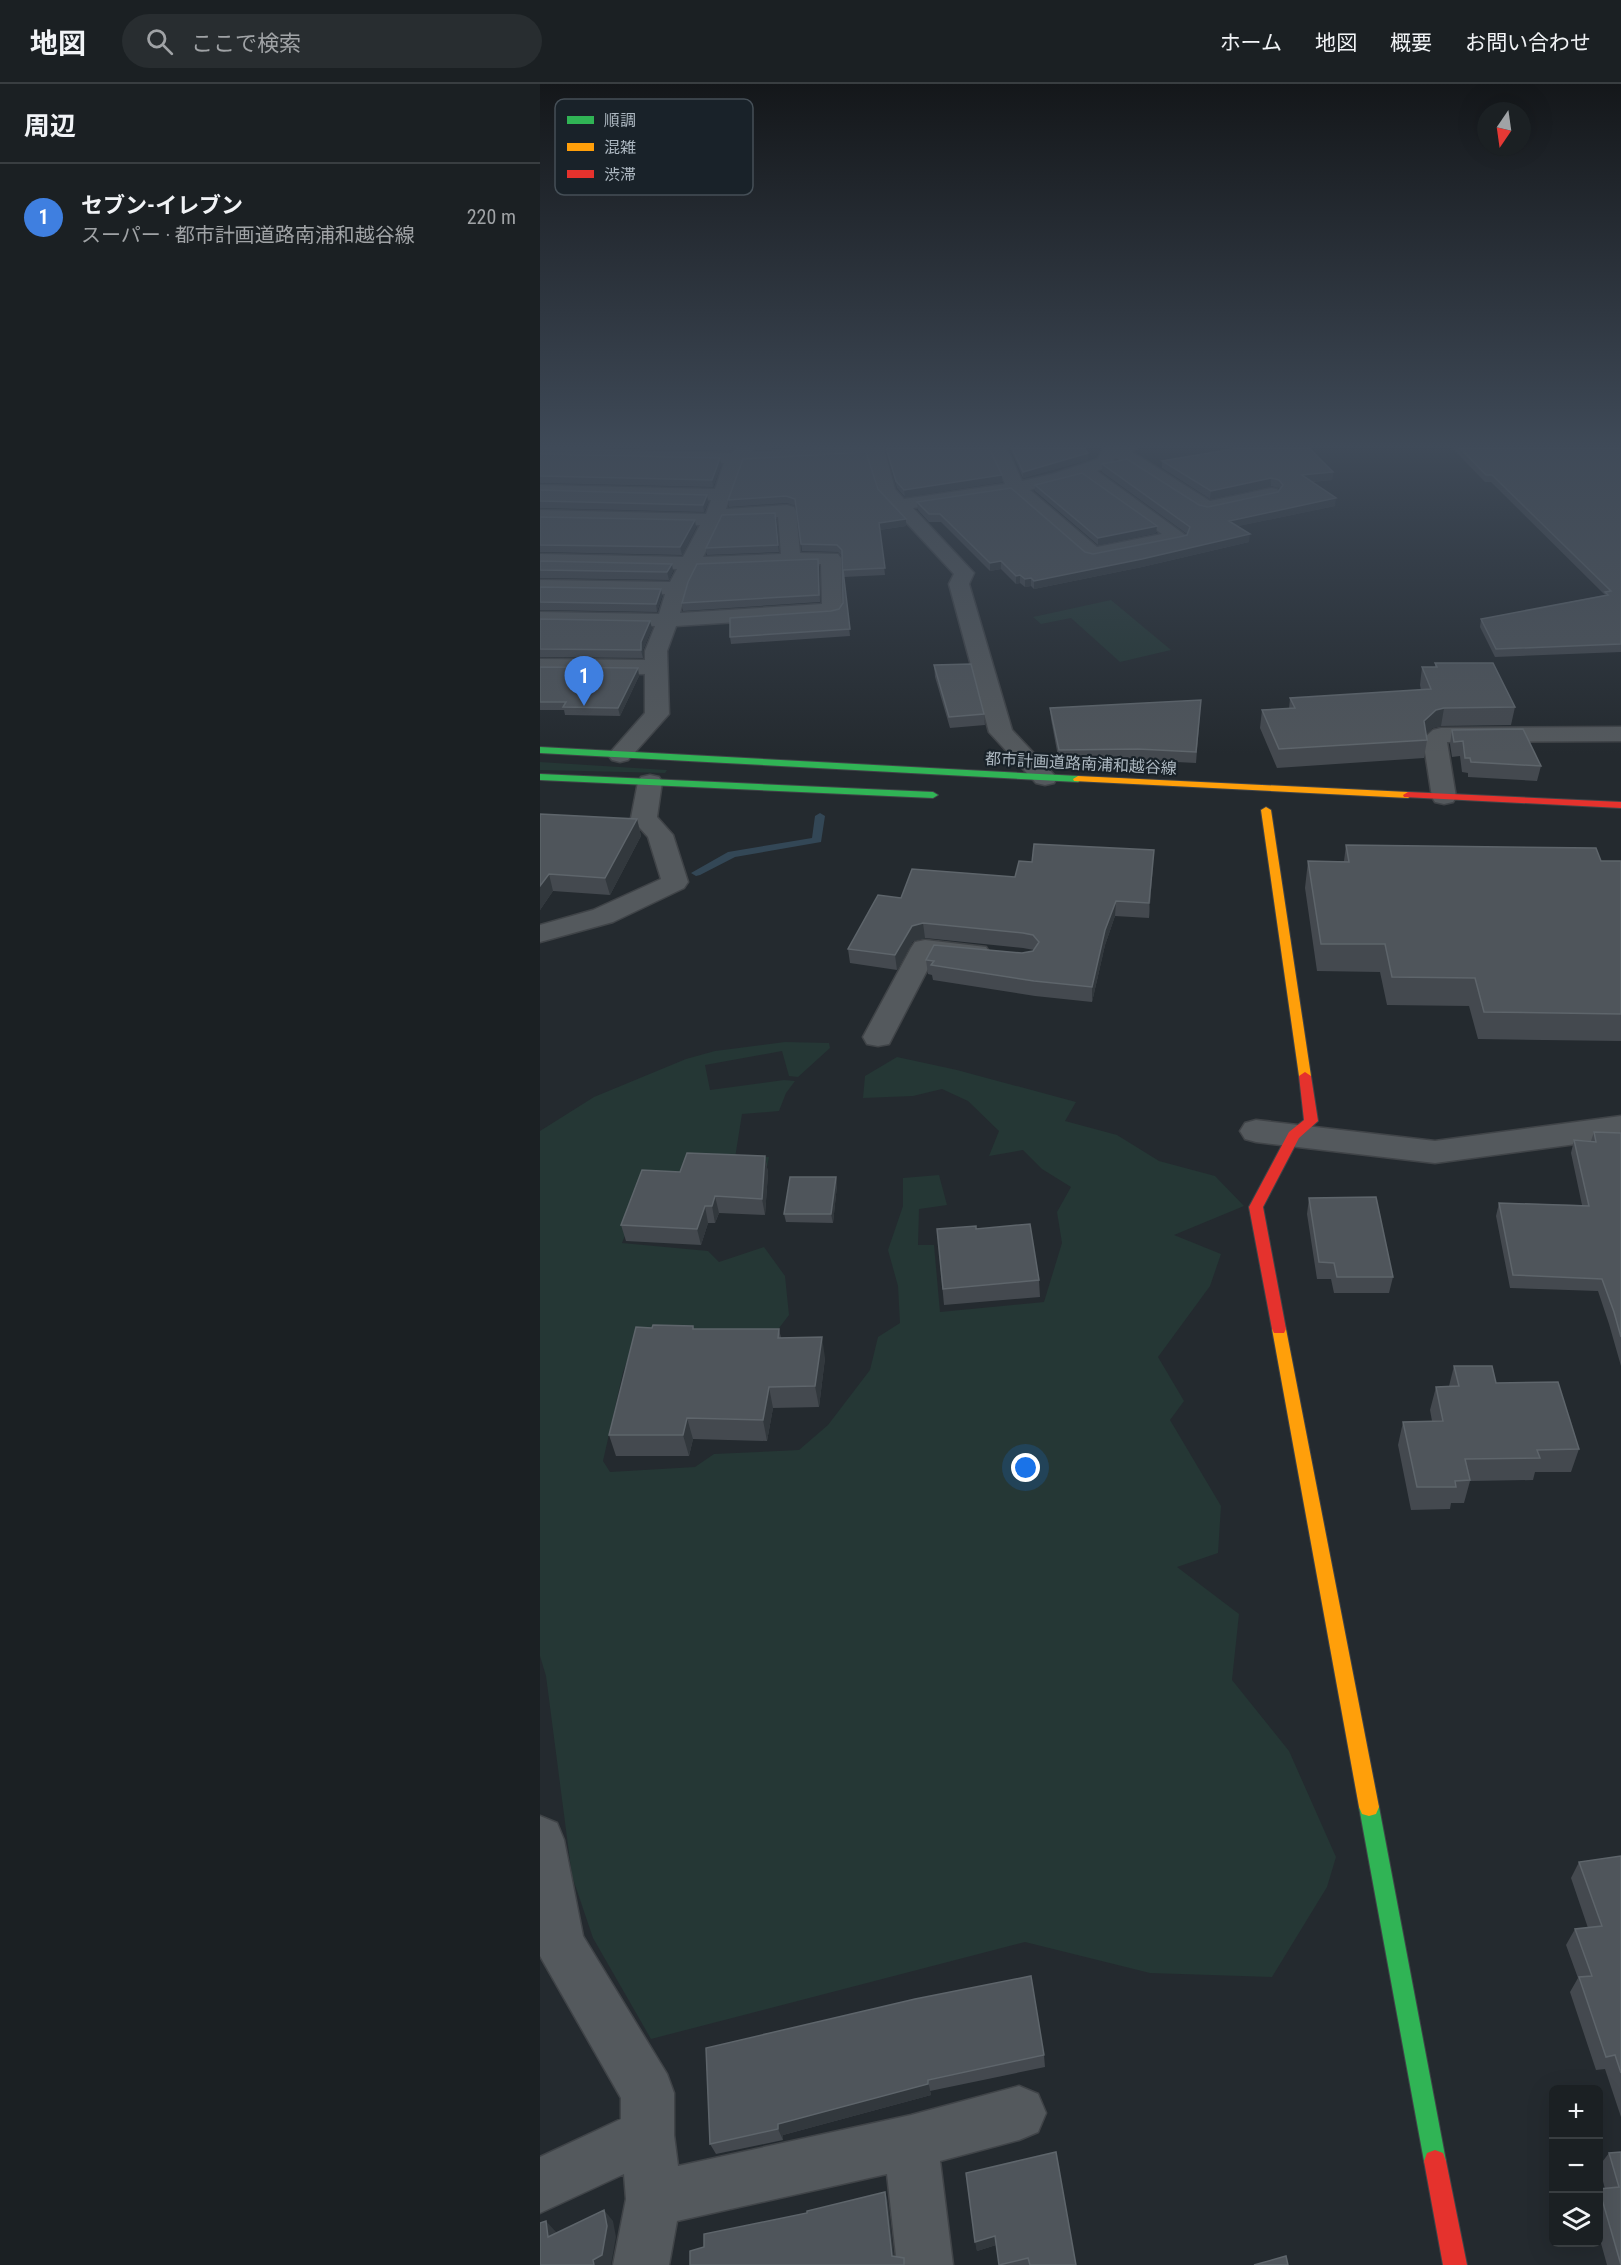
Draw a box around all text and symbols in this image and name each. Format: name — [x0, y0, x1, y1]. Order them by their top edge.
search box — [122, 14, 542, 68]
icon: search — [143, 25, 176, 58]
text: 地図 — [30, 27, 86, 60]
text: ここで検索 — [191, 31, 301, 56]
text: ホーム — [1220, 31, 1282, 55]
text: 地図 — [1315, 31, 1357, 55]
text: 概要 — [1390, 31, 1432, 55]
text: お問い合わせ — [1465, 31, 1591, 55]
legend — [555, 99, 753, 195]
north arrow — [1477, 102, 1531, 156]
text: 周辺 — [24, 111, 76, 141]
text: 順調 — [604, 111, 636, 130]
text: 混雑 — [604, 138, 636, 157]
text: 渋滞 — [604, 165, 636, 184]
text: セブン-イレブン — [81, 193, 243, 218]
text: 1 — [38, 205, 49, 229]
text: 220 m — [467, 205, 516, 229]
text: スーパー · 都市計画道路南浦和越谷線 — [81, 223, 415, 247]
pin: 1 — [564, 656, 603, 706]
street label: 都市計画道路南浦和越谷線 — [985, 749, 1177, 778]
your location — [1011, 1453, 1040, 1482]
map controls — [1549, 2085, 1603, 2247]
button: + — [1549, 2085, 1603, 2139]
button: − — [1549, 2139, 1603, 2193]
button: layers — [1549, 2193, 1603, 2247]

